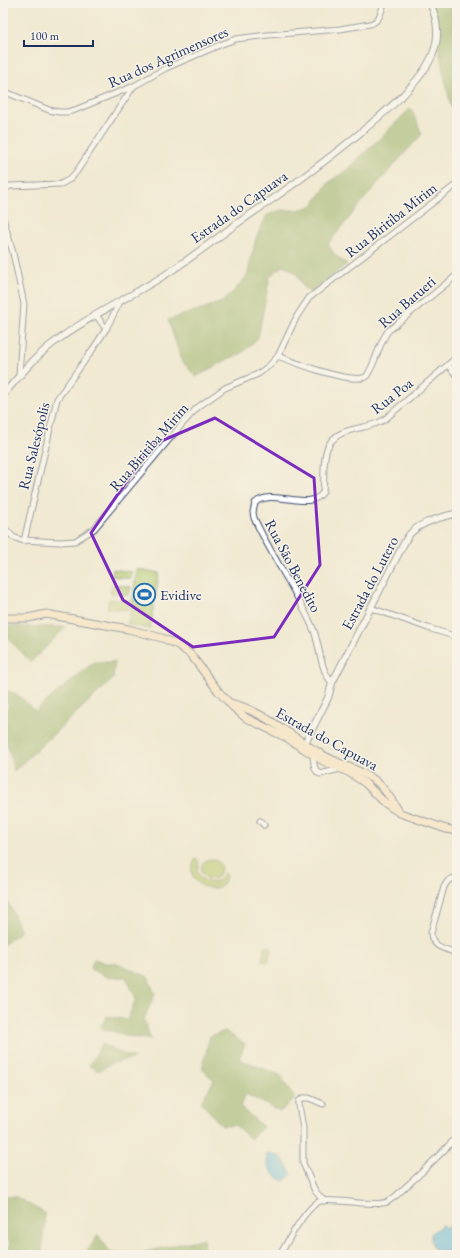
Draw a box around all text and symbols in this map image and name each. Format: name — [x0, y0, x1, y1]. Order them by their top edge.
street label: Rua dos Agrimensores — [105, 21, 231, 92]
scale bar — [24, 22, 93, 48]
text: 100 m — [30, 28, 60, 44]
street label: Estrada do Capuava — [187, 166, 291, 247]
street label: Rua Biritiba Mirim — [341, 178, 441, 261]
street label: Rua Barueri — [374, 271, 439, 332]
street label: Rua Poa — [367, 373, 417, 418]
street label: Rua Biritiba Mirim — [105, 398, 192, 495]
street label: Rua Salesópolis — [13, 400, 54, 492]
street label: Rua São Benedito — [261, 516, 326, 616]
street label: Estrada do Lutero — [337, 533, 402, 633]
sports icon: Evidive — [131, 582, 157, 608]
place label: Evidive — [160, 585, 202, 604]
street label: Estrada do Capuava — [273, 703, 382, 774]

